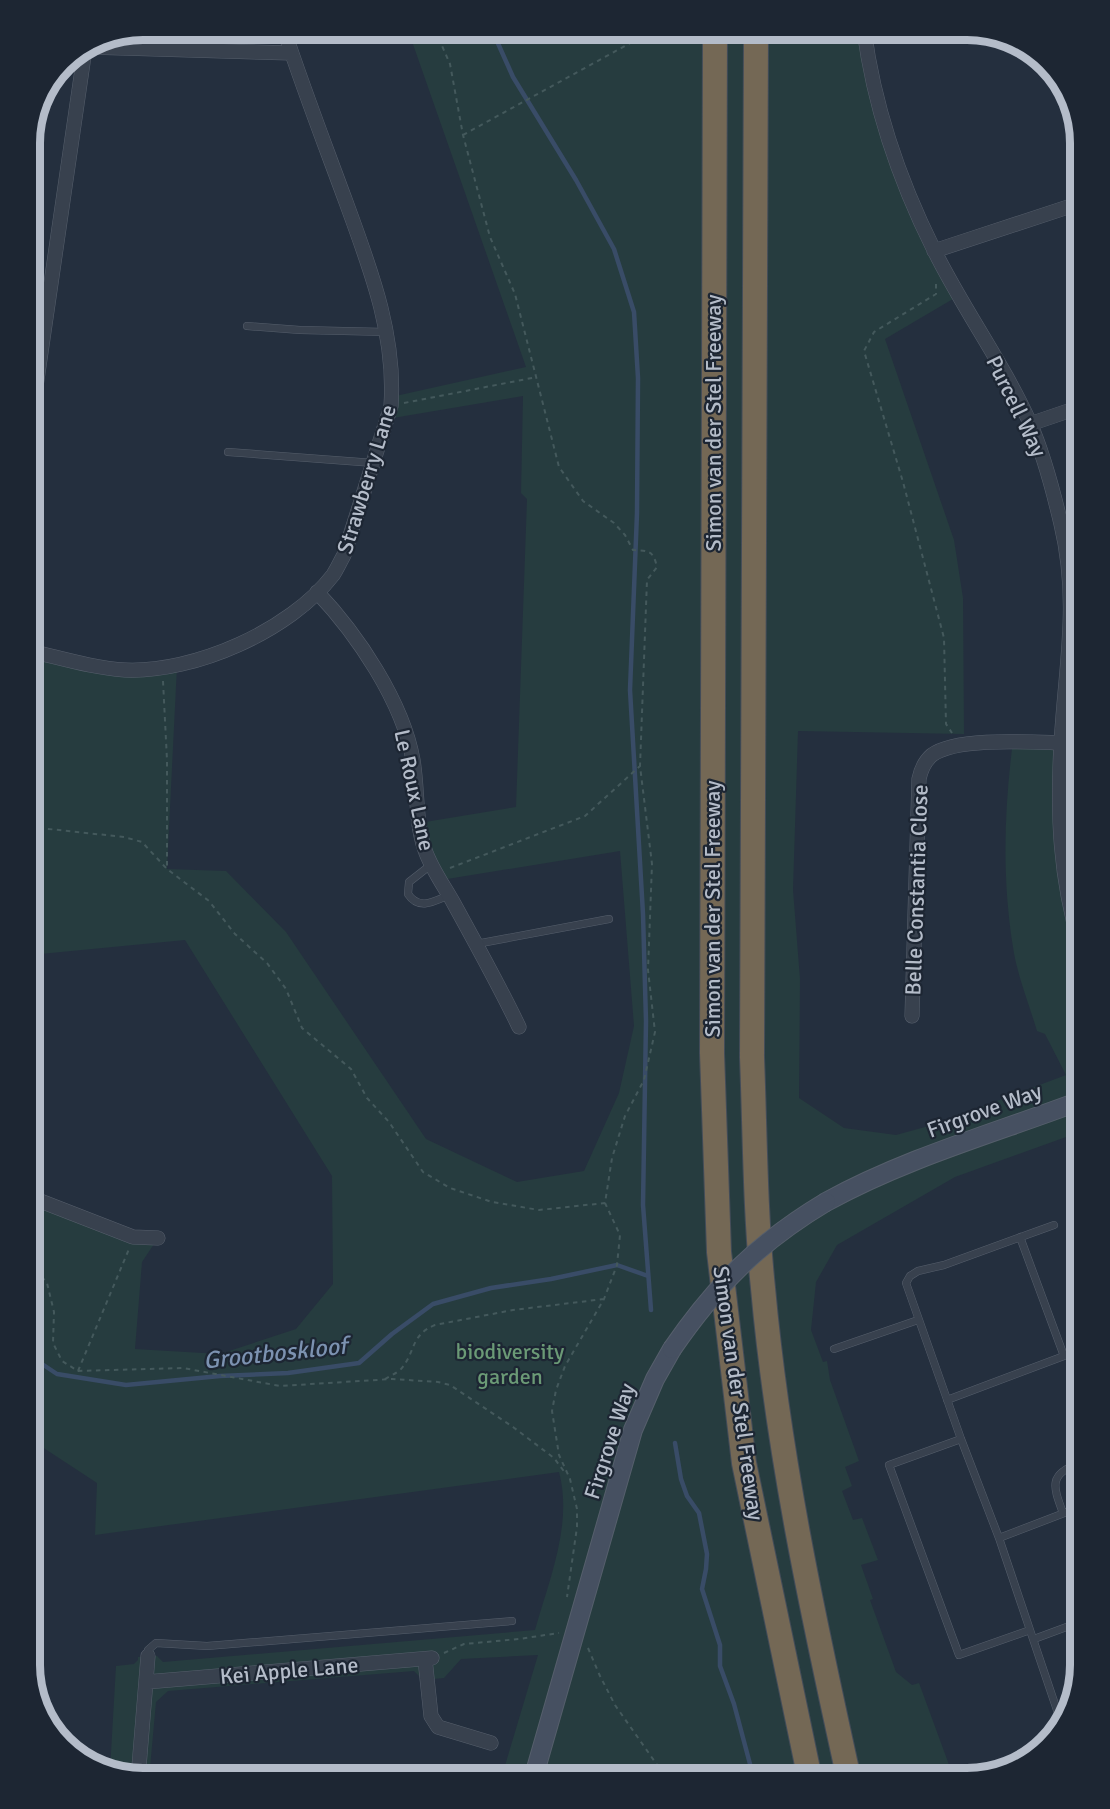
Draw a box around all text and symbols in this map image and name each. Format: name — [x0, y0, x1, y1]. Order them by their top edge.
street label: Simon van der Stel Freeway — [700, 294, 727, 551]
street label: Purcell Way — [980, 351, 1053, 462]
street label: Strawberry Lane — [331, 401, 402, 557]
street label: Le Roux Lane — [388, 727, 441, 853]
street label: Simon van der Stel Freeway — [699, 780, 726, 1037]
street label: Belle Constantia Close — [899, 784, 934, 996]
street label: Firgrove Way — [923, 1077, 1046, 1144]
street label: Simon van der Stel Freeway — [707, 1264, 770, 1523]
water label: Grootboskloof — [202, 1330, 354, 1375]
park label: biodiversity garden — [456, 1338, 565, 1390]
street label: Firgrove Way — [578, 1379, 641, 1503]
street label: Kei Apple Lane — [219, 1651, 359, 1690]

